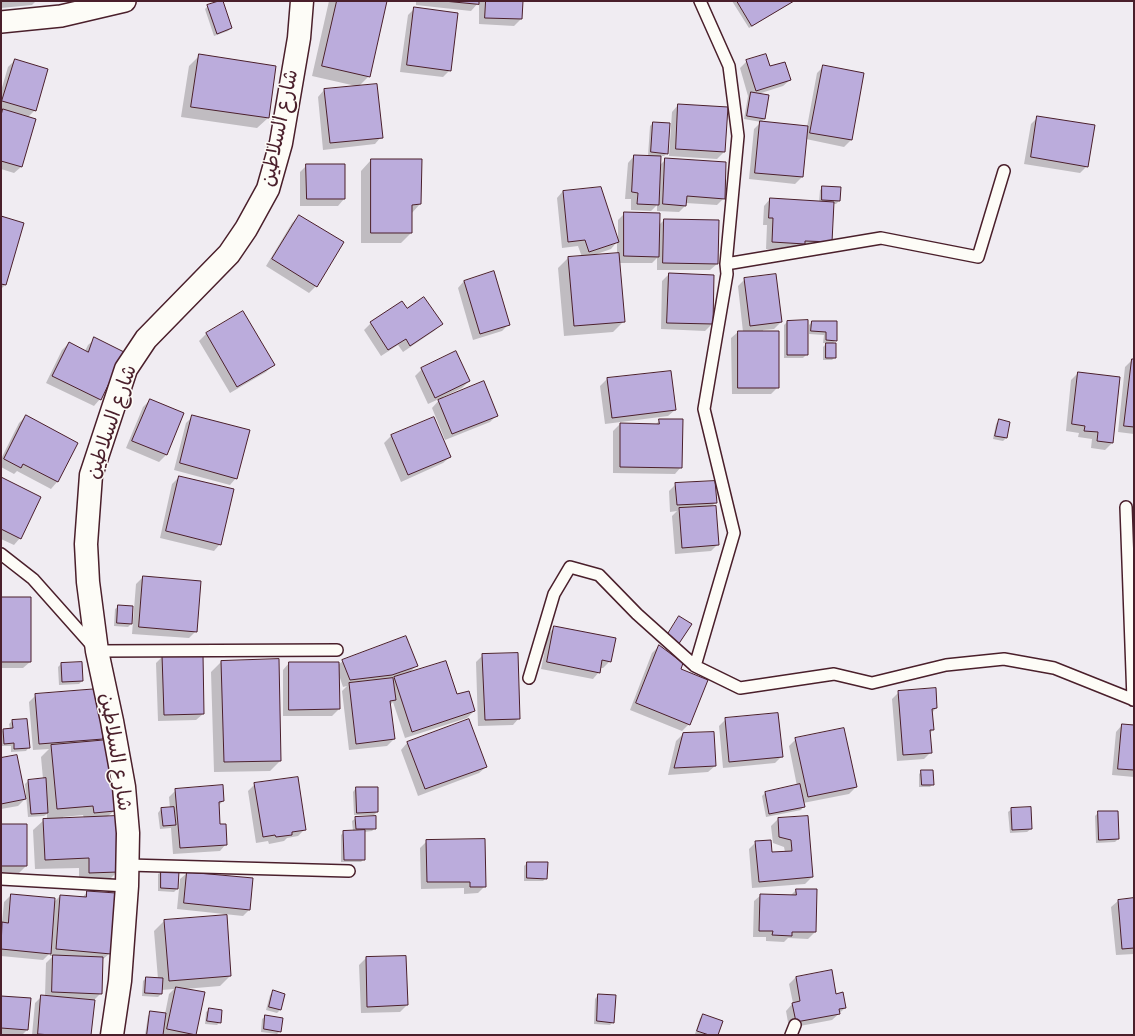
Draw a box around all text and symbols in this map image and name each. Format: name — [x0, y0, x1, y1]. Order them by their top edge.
street label: شارع السلاطين — [256, 67, 304, 189]
street label: شارع السلاطين — [81, 362, 143, 482]
street label: شارع السلاطين — [94, 691, 136, 813]

